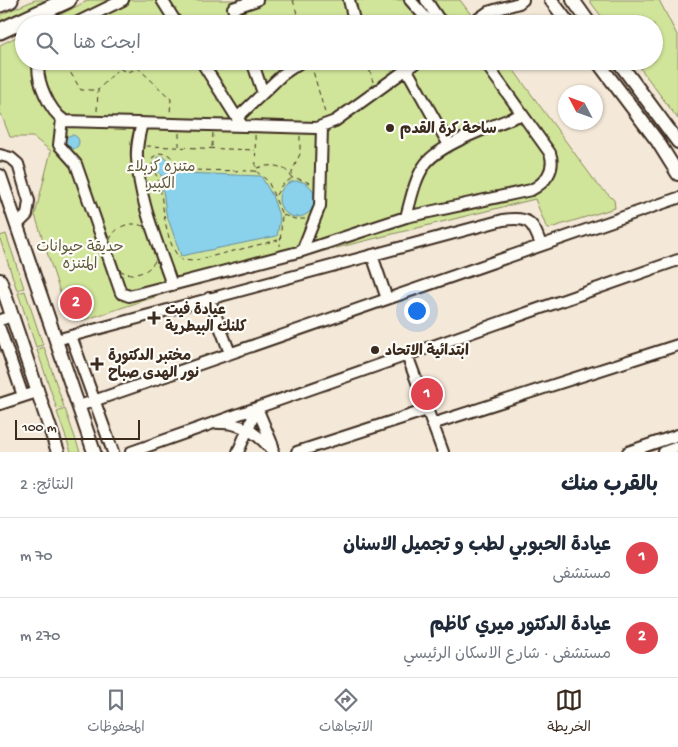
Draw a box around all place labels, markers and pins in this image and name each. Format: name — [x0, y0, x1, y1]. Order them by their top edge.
place label: ساحة كرة القدم — [400, 120, 496, 139]
marker: ساحة كرة القدم — [384, 122, 396, 134]
pin: 2 — [60, 284, 92, 322]
place label: عيادة فيت كلنك البيطرية — [165, 301, 247, 337]
marker: عيادة فيت كلنك البيطرية — [147, 311, 161, 325]
place label: ابتدائية الاتحاد — [385, 342, 469, 361]
marker: ابتدائية الاتحاد — [369, 344, 381, 356]
place label: مختبر الدكتورة نور الهدى صباح — [108, 348, 199, 383]
marker: مختبر الدكتورة نور الهدى صباح — [90, 357, 104, 371]
pin: 1 — [411, 375, 443, 413]

